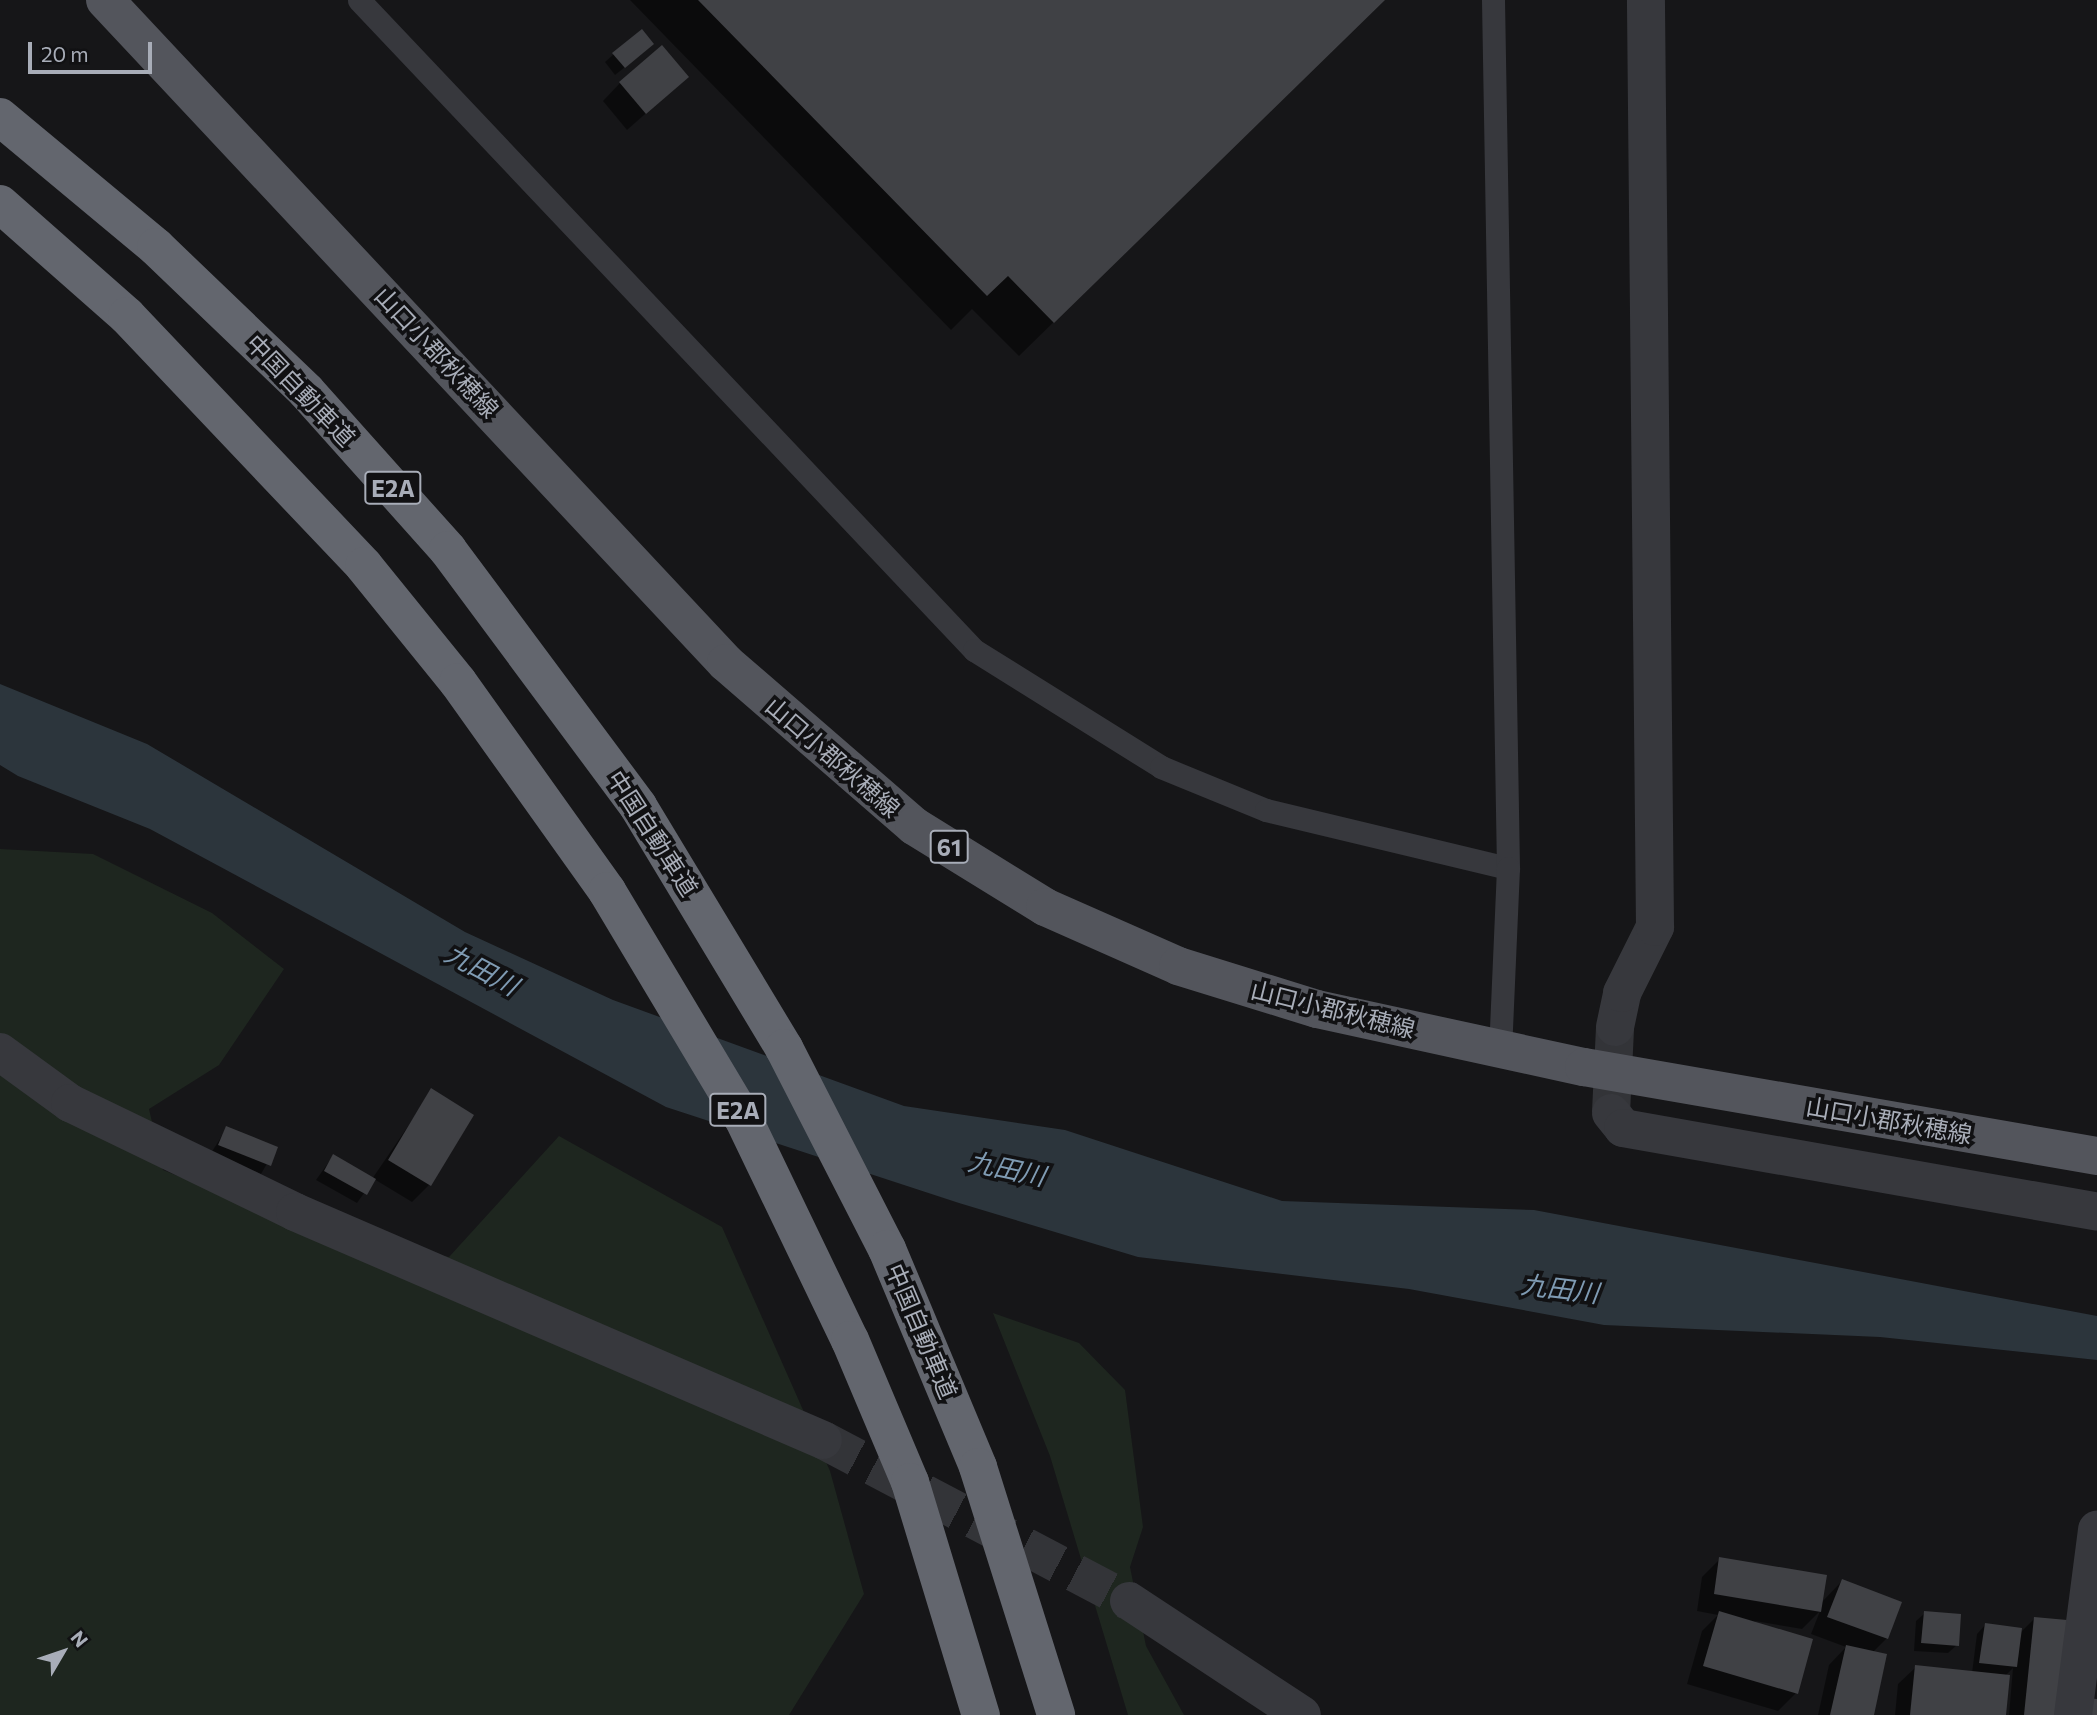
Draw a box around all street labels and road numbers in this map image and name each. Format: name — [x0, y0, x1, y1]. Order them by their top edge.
street label: 山口小郡秋穂線 — [369, 281, 505, 423]
street label: 中国自動車道 — [241, 328, 361, 452]
road number: E2A — [363, 468, 423, 508]
street label: 山口小郡秋穂線 — [760, 691, 906, 823]
street label: 中国自動車道 — [602, 765, 704, 901]
road number: 61 — [928, 828, 970, 866]
street label: 山口小郡秋穂線 — [1248, 975, 1418, 1043]
road number: E2A — [708, 1091, 768, 1130]
street label: 山口小郡秋穂線 — [1804, 1091, 1974, 1149]
street label: 中国自動車道 — [881, 1259, 963, 1403]

